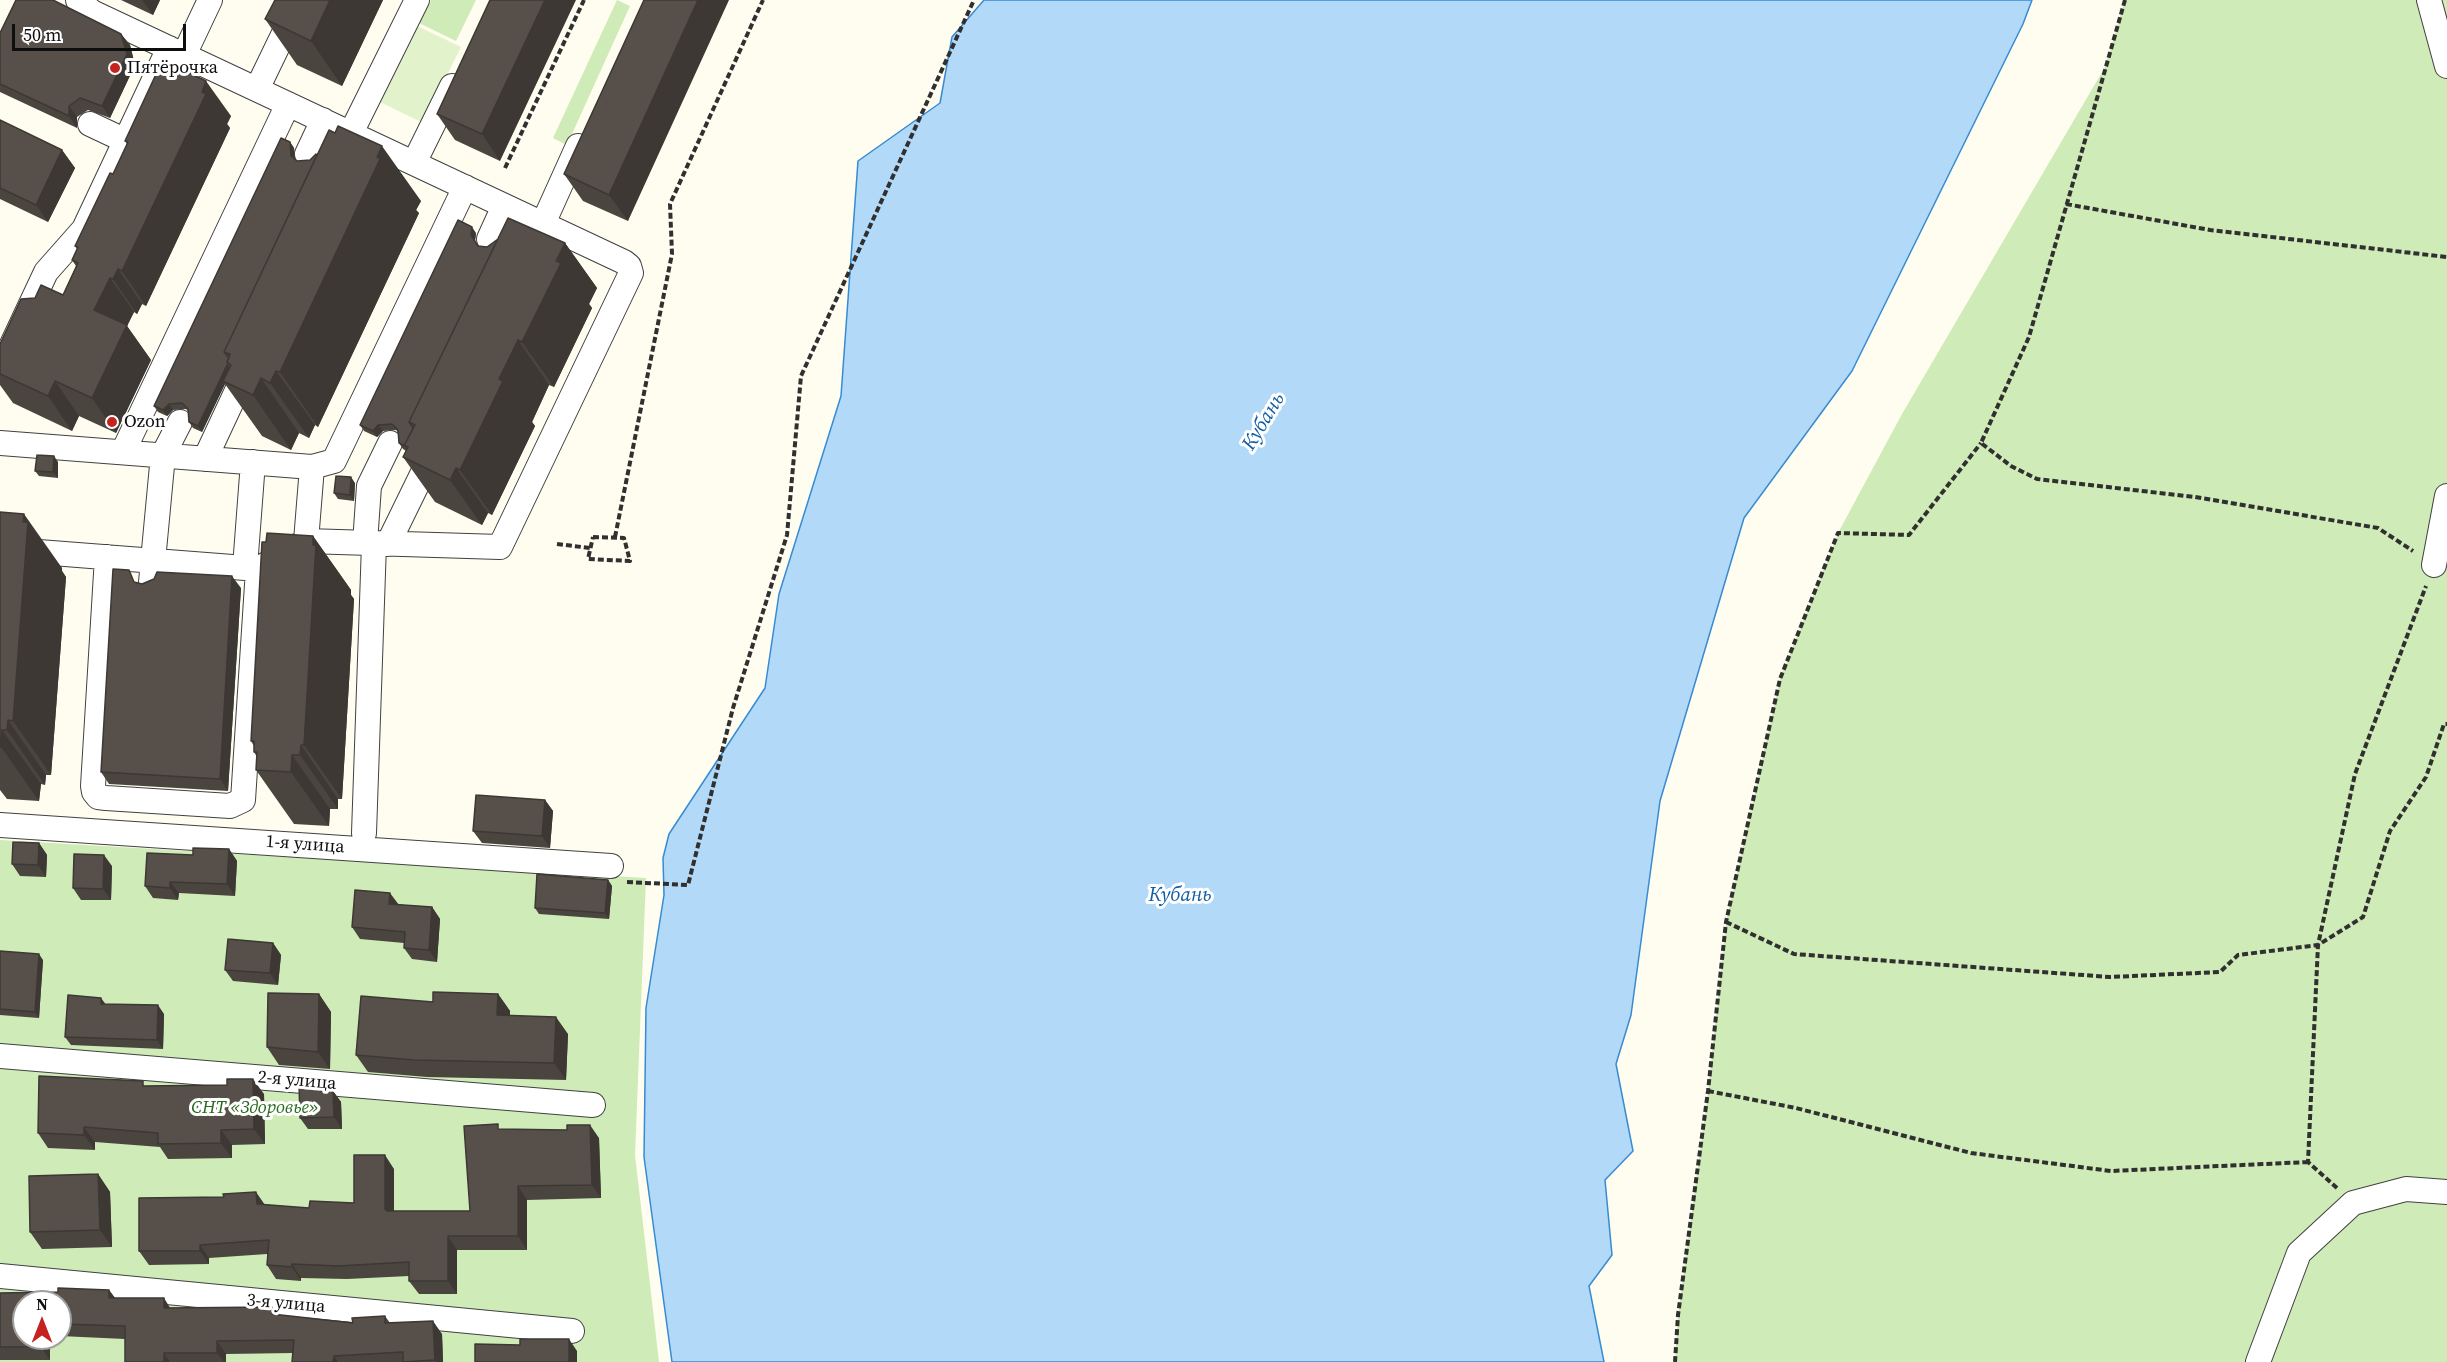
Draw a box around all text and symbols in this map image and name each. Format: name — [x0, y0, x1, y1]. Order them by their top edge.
scale bar — [15, 12, 189, 50]
text: 50 m — [23, 22, 61, 47]
place label: Пятёрочка — [127, 57, 218, 79]
marker: Пятёрочка — [108, 61, 122, 75]
water label: Кубань — [1238, 389, 1290, 455]
place label: Ozon — [124, 411, 166, 433]
marker: Ozon — [105, 415, 119, 429]
street label: 1-я улица — [265, 831, 345, 859]
water label: Кубань — [1149, 884, 1211, 908]
street label: 2-я улица — [257, 1067, 337, 1095]
park label: СНТ «Здоровье» — [191, 1097, 319, 1119]
north arrow — [12, 1290, 72, 1350]
street label: 3-я улица — [246, 1290, 326, 1318]
text: N — [36, 1293, 48, 1315]

